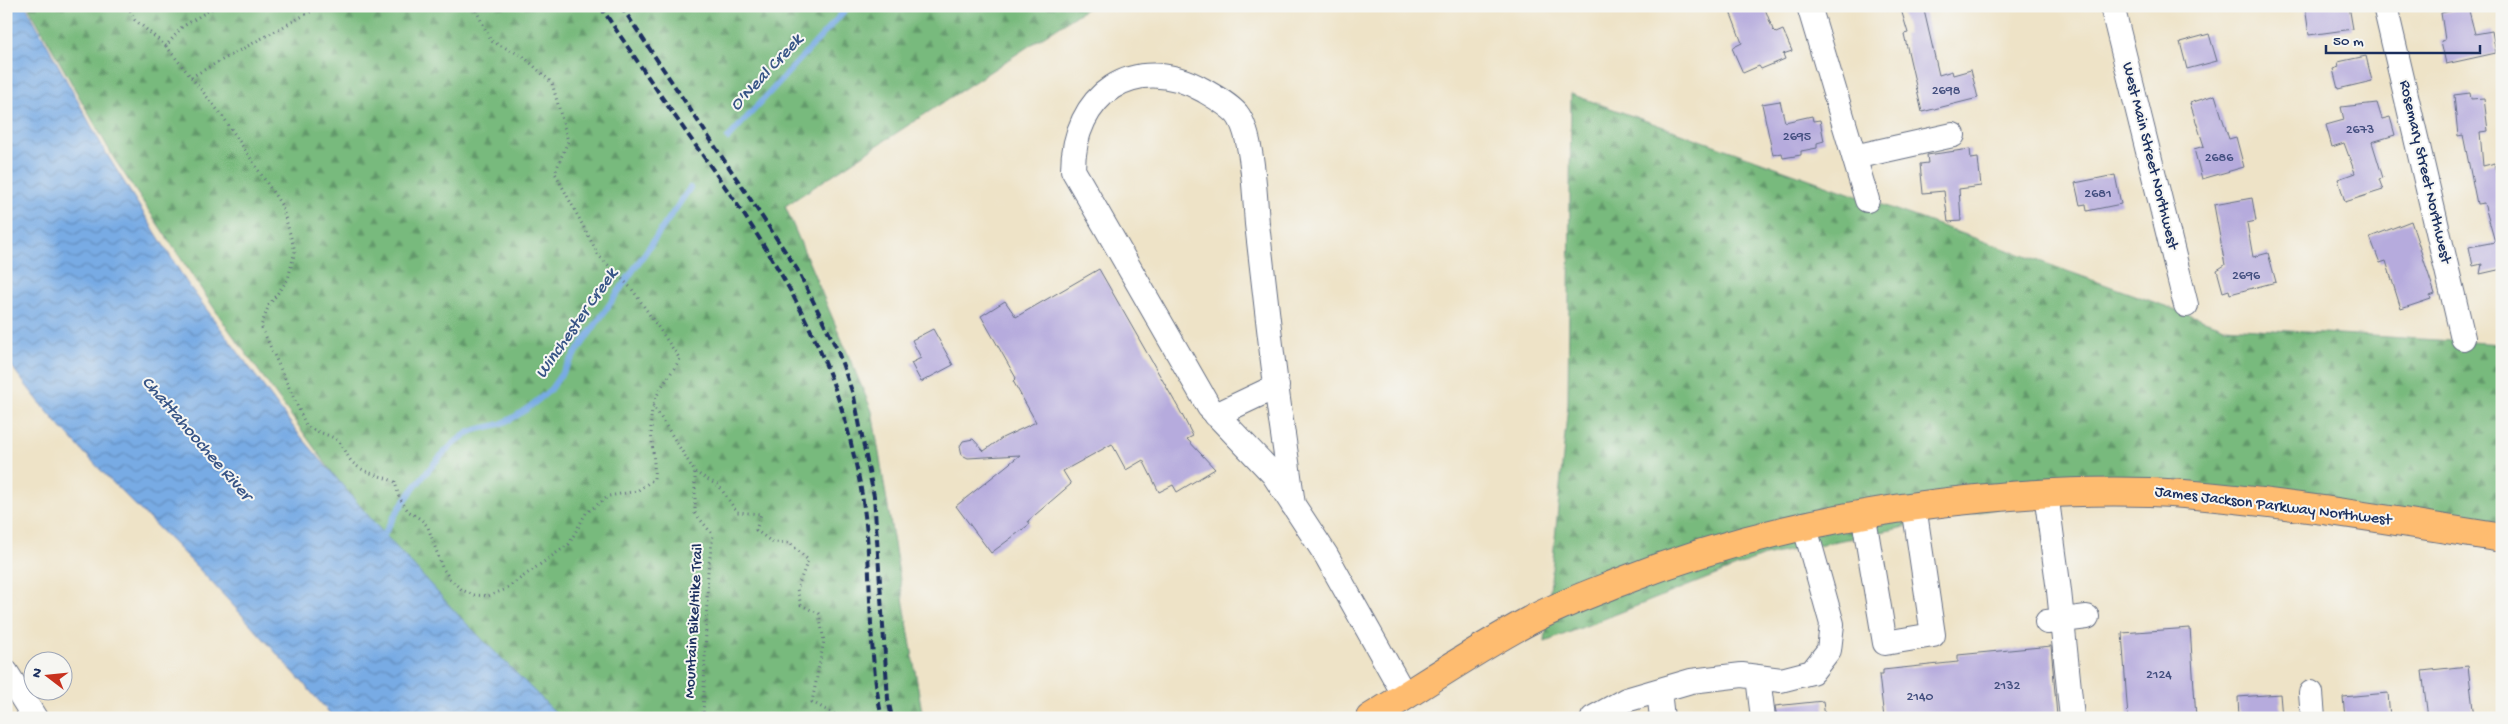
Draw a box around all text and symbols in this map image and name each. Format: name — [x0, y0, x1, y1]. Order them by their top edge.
scale bar — [2326, 22, 2479, 54]
water label: O'Neal Creek — [726, 29, 809, 116]
text: 50 m — [2333, 33, 2364, 51]
street label: West Main Street Northwest — [2117, 61, 2182, 253]
street label: Rosemary Street Northwest — [2394, 79, 2455, 267]
house number: 2698 — [1932, 83, 1961, 100]
house number: 2673 — [2346, 122, 2374, 139]
house number: 2695 — [1783, 129, 1811, 146]
house number: 2686 — [2205, 150, 2234, 167]
house number: 2681 — [2084, 186, 2112, 203]
water label: Winchester Creek — [531, 263, 624, 383]
house number: 2696 — [2232, 268, 2261, 285]
water label: Chattahoochee River — [136, 372, 258, 508]
street label: James Jackson Parkway Northwest — [2154, 483, 2394, 531]
street label: Mountain Bike/Hike Trail — [681, 543, 709, 699]
north arrow — [22, 652, 72, 702]
text: N — [28, 666, 47, 680]
house number: 2124 — [2146, 667, 2172, 684]
house number: 2132 — [1994, 678, 2020, 695]
house number: 2140 — [1906, 689, 1934, 706]

